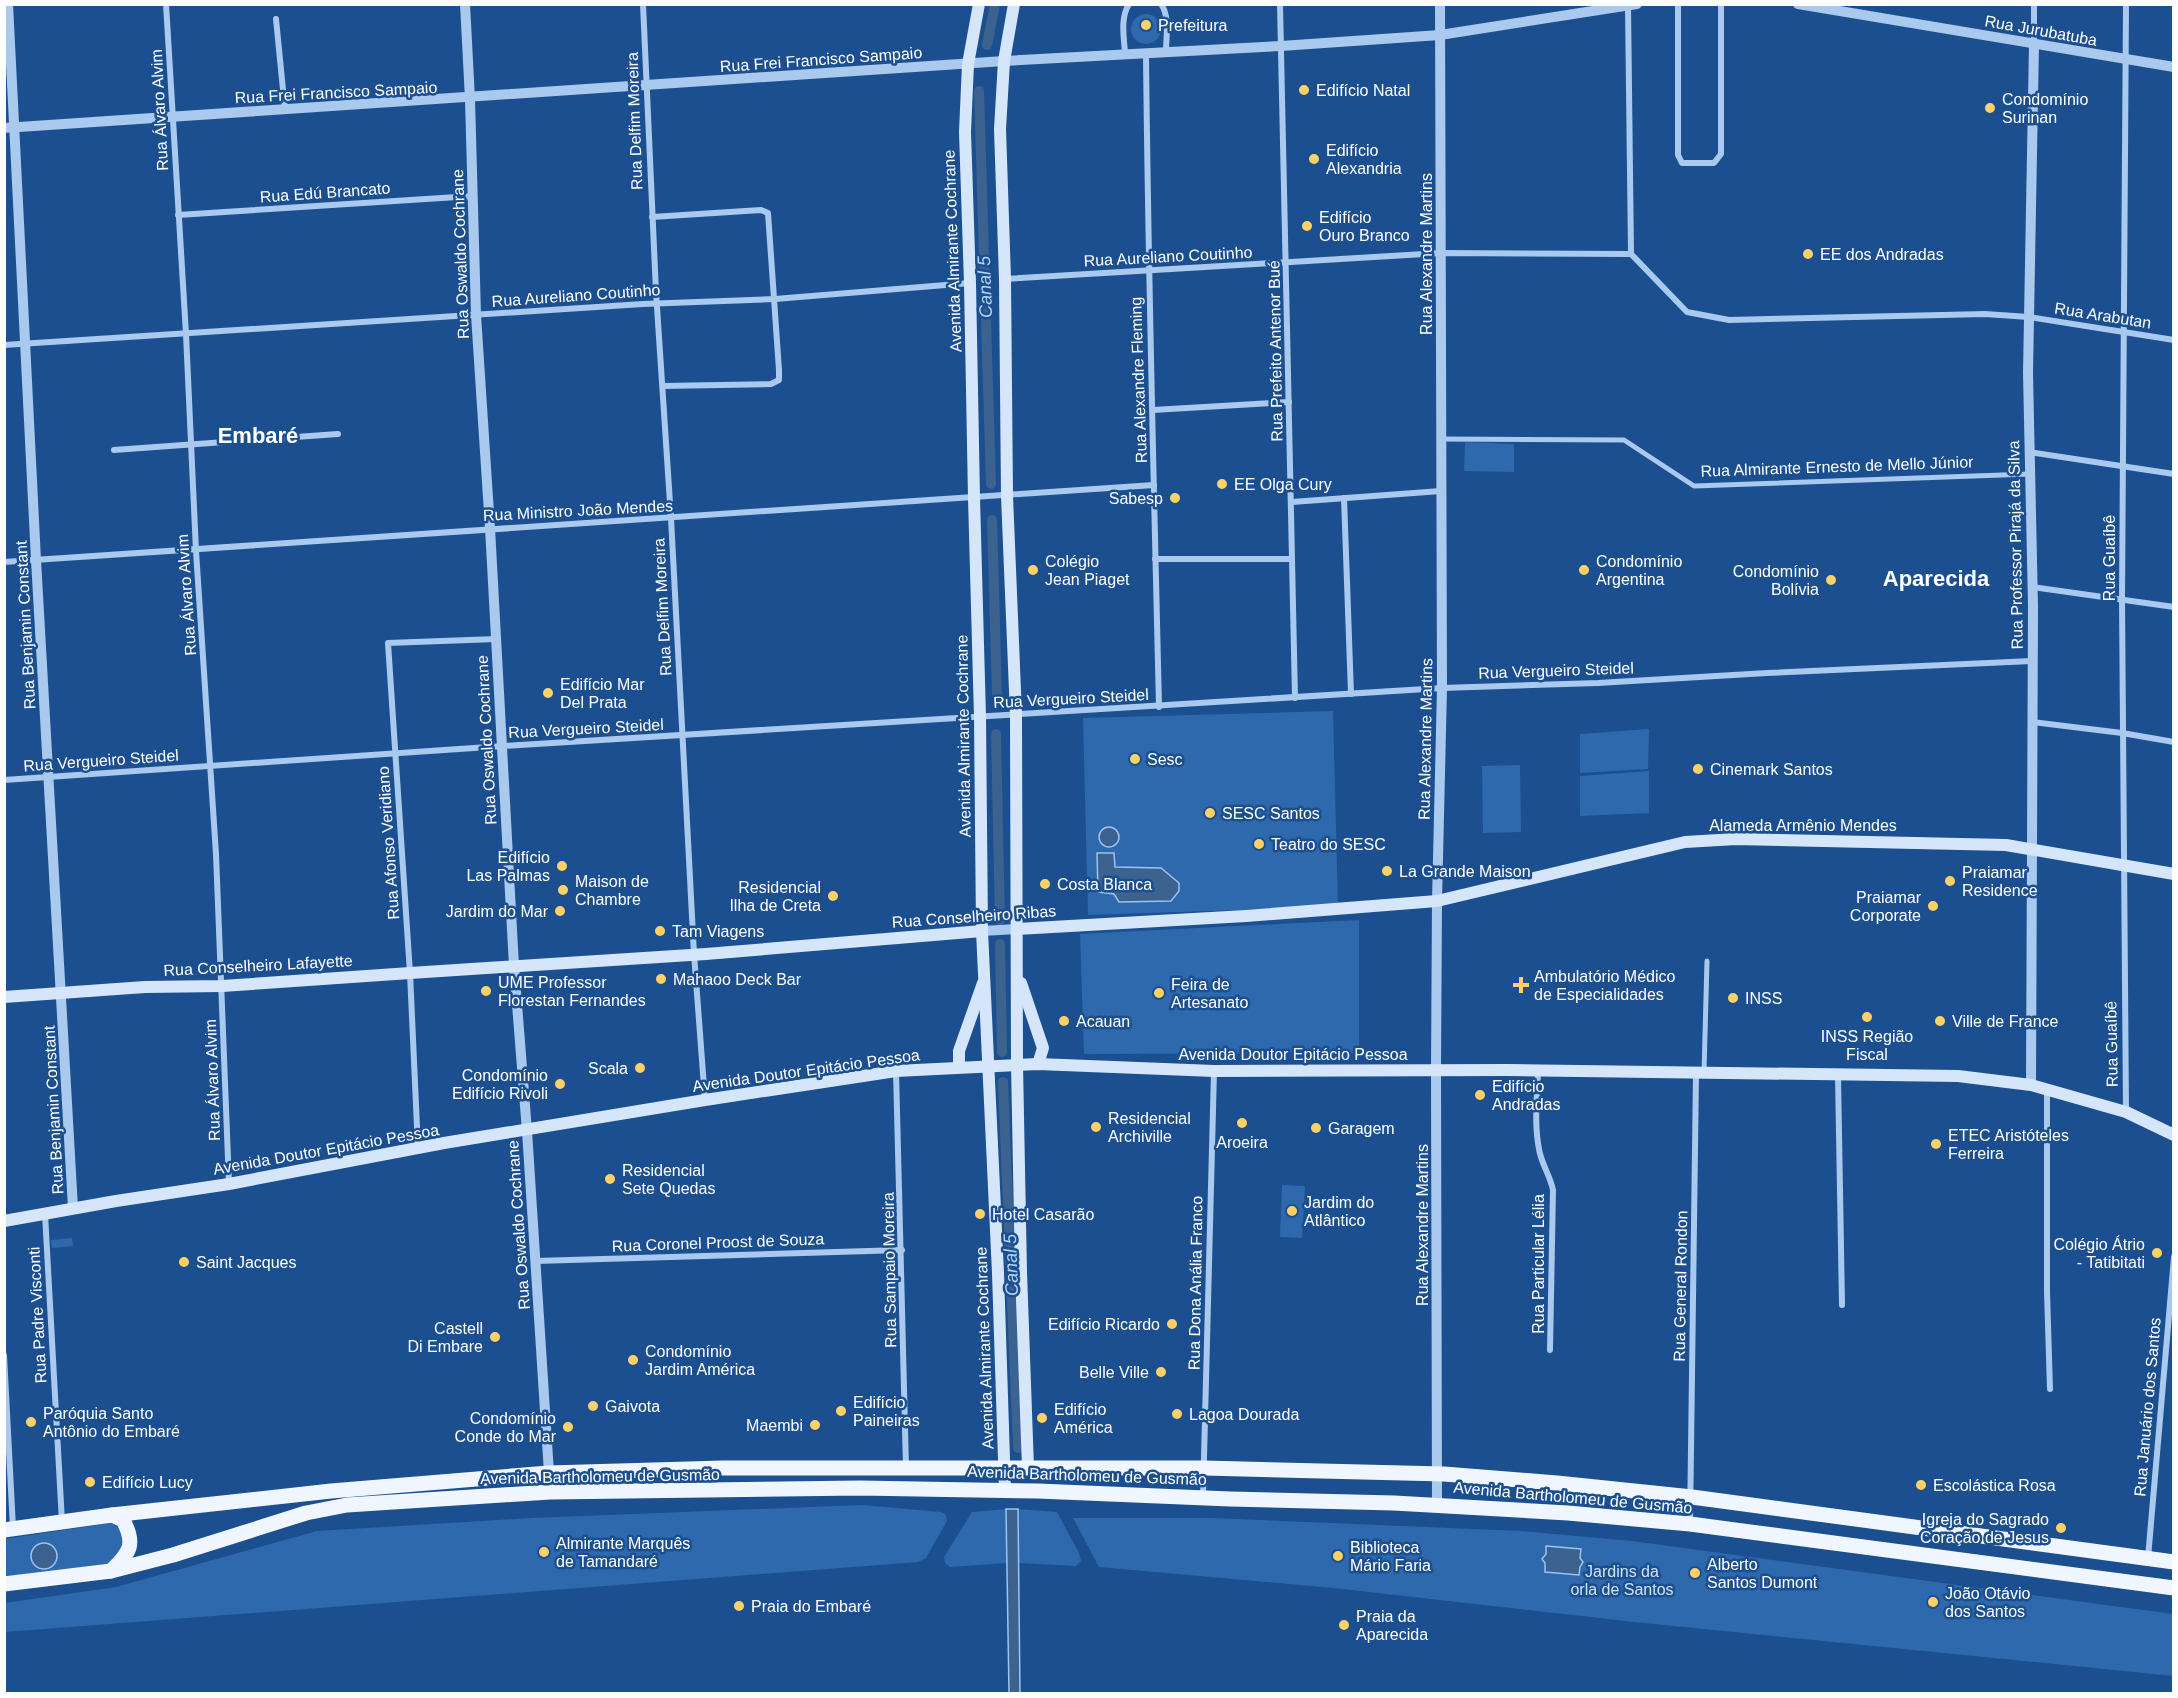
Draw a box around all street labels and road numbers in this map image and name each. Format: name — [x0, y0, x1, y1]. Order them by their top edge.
street label: Rua Jurubatuba — [1983, 12, 2099, 49]
street label: Rua Frei Francisco Sampaio — [719, 44, 923, 75]
street label: Rua Álvaro Alvim — [147, 49, 171, 171]
street label: Rua Delfim Moreira — [624, 52, 645, 190]
street label: Rua Frei Francisco Sampaio — [234, 79, 438, 106]
street label: Avenida Almirante Cochrane — [940, 149, 965, 352]
street label: Rua Oswaldo Cochrane — [449, 169, 472, 339]
street label: Rua Alexandre Martins — [1418, 173, 1435, 335]
street label: Rua Edú Brancato — [259, 179, 391, 206]
street label: Rua Aureliano Coutinho — [1083, 244, 1253, 269]
street label: Rua Prefeito Antenor Bué — [1265, 260, 1286, 442]
street label: Rua Aureliano Coutinho — [491, 281, 661, 310]
street label: Rua Alexandre Fleming — [1127, 297, 1150, 463]
street label: Rua Arabutan — [2053, 299, 2153, 332]
street label: Rua Professor Pirajá da Silva — [2005, 440, 2026, 650]
street label: Rua Almirante Ernesto de Mello Júnior — [1700, 453, 1974, 480]
street label: Rua Ministro João Mendes — [483, 497, 673, 524]
street label: Rua Guaíbê — [2101, 515, 2118, 601]
street label: Rua Álvaro Alvim — [173, 534, 199, 656]
street label: Rua Delfim Moreira — [650, 538, 675, 676]
street label: Rua Benjamin Constant — [13, 540, 38, 710]
street label: Avenida Almirante Cochrane — [953, 635, 974, 837]
street label: Rua Oswaldo Cochrane — [474, 655, 499, 825]
street label: Rua Alexandre Martins — [1416, 658, 1435, 820]
street label: Rua Vergueiro Steidel — [1478, 659, 1634, 682]
street label: Rua Vergueiro Steidel — [993, 686, 1149, 711]
street label: Rua Vergueiro Steidel — [508, 716, 664, 741]
street label: Rua Vergueiro Steidel — [23, 747, 179, 774]
street label: Rua Afonso Veridiano — [375, 766, 402, 920]
street label: Alameda Armênio Mendes — [1709, 817, 1897, 834]
street label: Rua Conselheiro Ribas — [891, 902, 1057, 931]
street label: Rua Conselheiro Lafayette — [163, 952, 353, 979]
street label: Rua Guaíbê — [2102, 1001, 2121, 1087]
street label: Rua Álvaro Alvim — [201, 1019, 223, 1141]
street label: Rua Benjamin Constant — [41, 1025, 66, 1195]
street label: Avenida Doutor Epitácio Pessoa — [691, 1046, 921, 1095]
street label: Avenida Doutor Epitácio Pessoa — [1178, 1046, 1408, 1063]
street label: Avenida Doutor Epitácio Pessoa — [212, 1121, 441, 1178]
street label: Rua Oswaldo Cochrane — [504, 1140, 533, 1310]
street label: Rua Alexandre Martins — [1414, 1144, 1431, 1306]
street label: Rua Sampaio Moreira — [880, 1192, 899, 1348]
street label: Rua Particular Lélia — [1530, 1194, 1547, 1334]
street label: Rua Dona Anália Franco — [1185, 1196, 1206, 1370]
street label: Rua General Rondon — [1671, 1210, 1690, 1362]
street label: Rua Coronel Proost de Souza — [611, 1230, 825, 1255]
street label: Rua Padre Visconti — [25, 1246, 50, 1384]
street label: Avenida Almirante Cochrane — [972, 1246, 997, 1449]
street label: Rua Januário dos Santos — [2131, 1317, 2164, 1497]
street label: Avenida Bartholomeu de Gusmão — [967, 1463, 1207, 1488]
street label: Avenida Bartholomeu de Gusmão — [480, 1466, 720, 1487]
street label: Avenida Bartholomeu de Gusmão — [1453, 1479, 1693, 1516]

